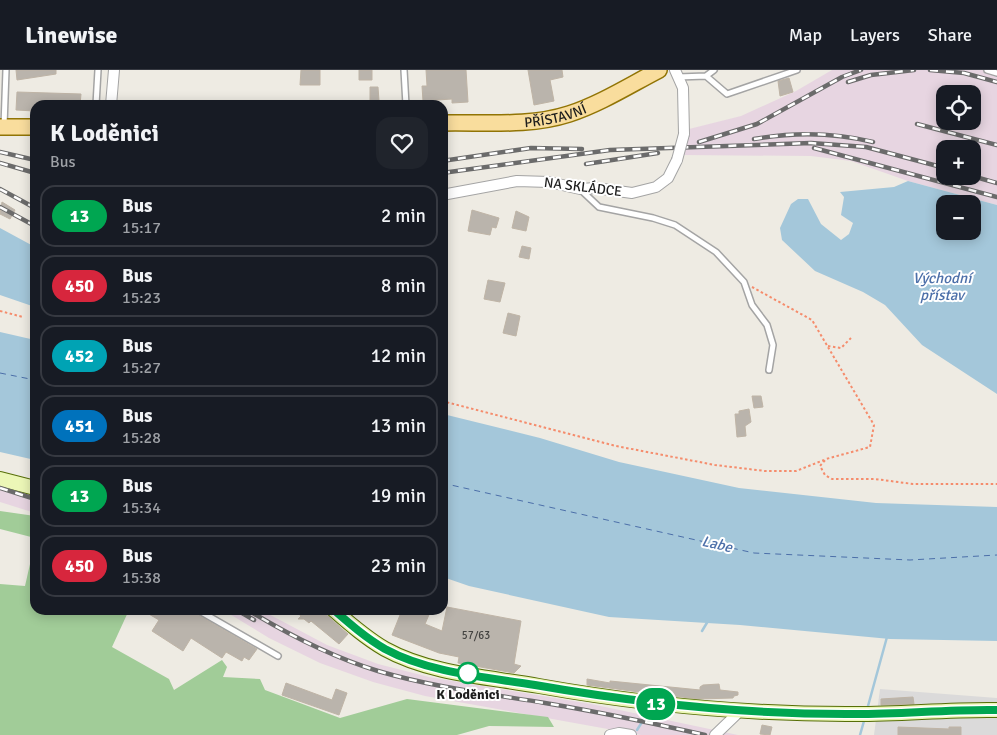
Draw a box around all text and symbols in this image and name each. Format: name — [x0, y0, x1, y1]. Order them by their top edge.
text: Linewise — [25, 20, 118, 50]
text: Map — [789, 24, 822, 46]
text: Layers — [850, 24, 900, 46]
text: Share — [928, 24, 972, 46]
map controls — [936, 85, 981, 240]
button: locate — [936, 85, 981, 130]
street label: PŘÍSTAVNÍ — [524, 100, 590, 131]
button: heart — [376, 117, 428, 169]
text: K Loděnici — [50, 118, 159, 148]
button: + — [936, 140, 981, 185]
text: Bus — [50, 152, 75, 172]
street label: NA SKLÁDCE — [543, 174, 623, 200]
text: Bus — [122, 194, 153, 218]
button: − — [936, 195, 981, 240]
text: 2 min — [381, 204, 426, 228]
text: 13 — [70, 205, 89, 227]
text: 15:17 — [122, 218, 161, 238]
text: Bus — [122, 264, 153, 288]
water label: Východní přístav — [913, 269, 974, 304]
text: 8 min — [381, 274, 426, 298]
text: 450 — [65, 275, 94, 297]
text: 15:23 — [122, 288, 161, 308]
text: Bus — [122, 334, 153, 358]
text: 12 min — [371, 344, 426, 368]
text: 452 — [65, 345, 94, 367]
text: 15:27 — [122, 358, 161, 378]
text: Bus — [122, 404, 153, 428]
text: 13 min — [371, 414, 426, 438]
text: 451 — [65, 415, 94, 437]
text: 15:28 — [122, 428, 161, 448]
text: Bus — [122, 474, 153, 498]
text: 19 min — [371, 484, 426, 508]
text: 13 — [70, 485, 89, 507]
text: 15:34 — [122, 498, 161, 518]
water label: Labe — [700, 532, 735, 557]
text: Bus — [122, 544, 153, 568]
text: 23 min — [371, 554, 426, 578]
text: 450 — [65, 555, 94, 577]
text: 15:38 — [122, 568, 161, 588]
house number: 57/63 — [462, 629, 490, 642]
marker: K Loděnici — [457, 662, 479, 684]
place label: K Loděnici — [436, 686, 500, 703]
line badge: 13 — [634, 688, 678, 720]
text: 13 — [646, 693, 666, 715]

